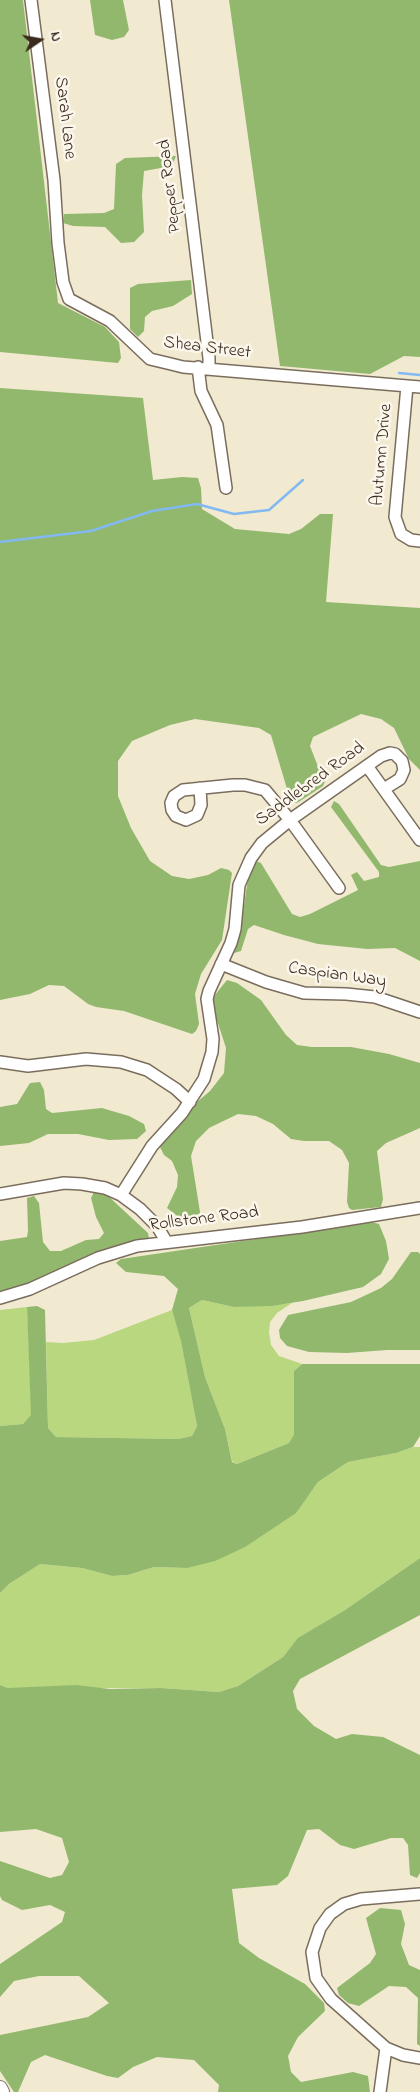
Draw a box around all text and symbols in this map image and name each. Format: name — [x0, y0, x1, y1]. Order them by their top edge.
north arrow — [15, 15, 65, 65]
text: N — [44, 30, 66, 44]
street label: Sarah Lane — [48, 76, 80, 160]
street label: Pepper Road — [155, 138, 187, 234]
street label: Shea Street — [162, 333, 252, 365]
street label: Autumn Drive — [368, 403, 398, 507]
street label: Saddlebred Road — [252, 738, 370, 832]
street label: Caspian Way — [287, 958, 387, 994]
street label: Rollstone Road — [148, 1203, 260, 1237]

